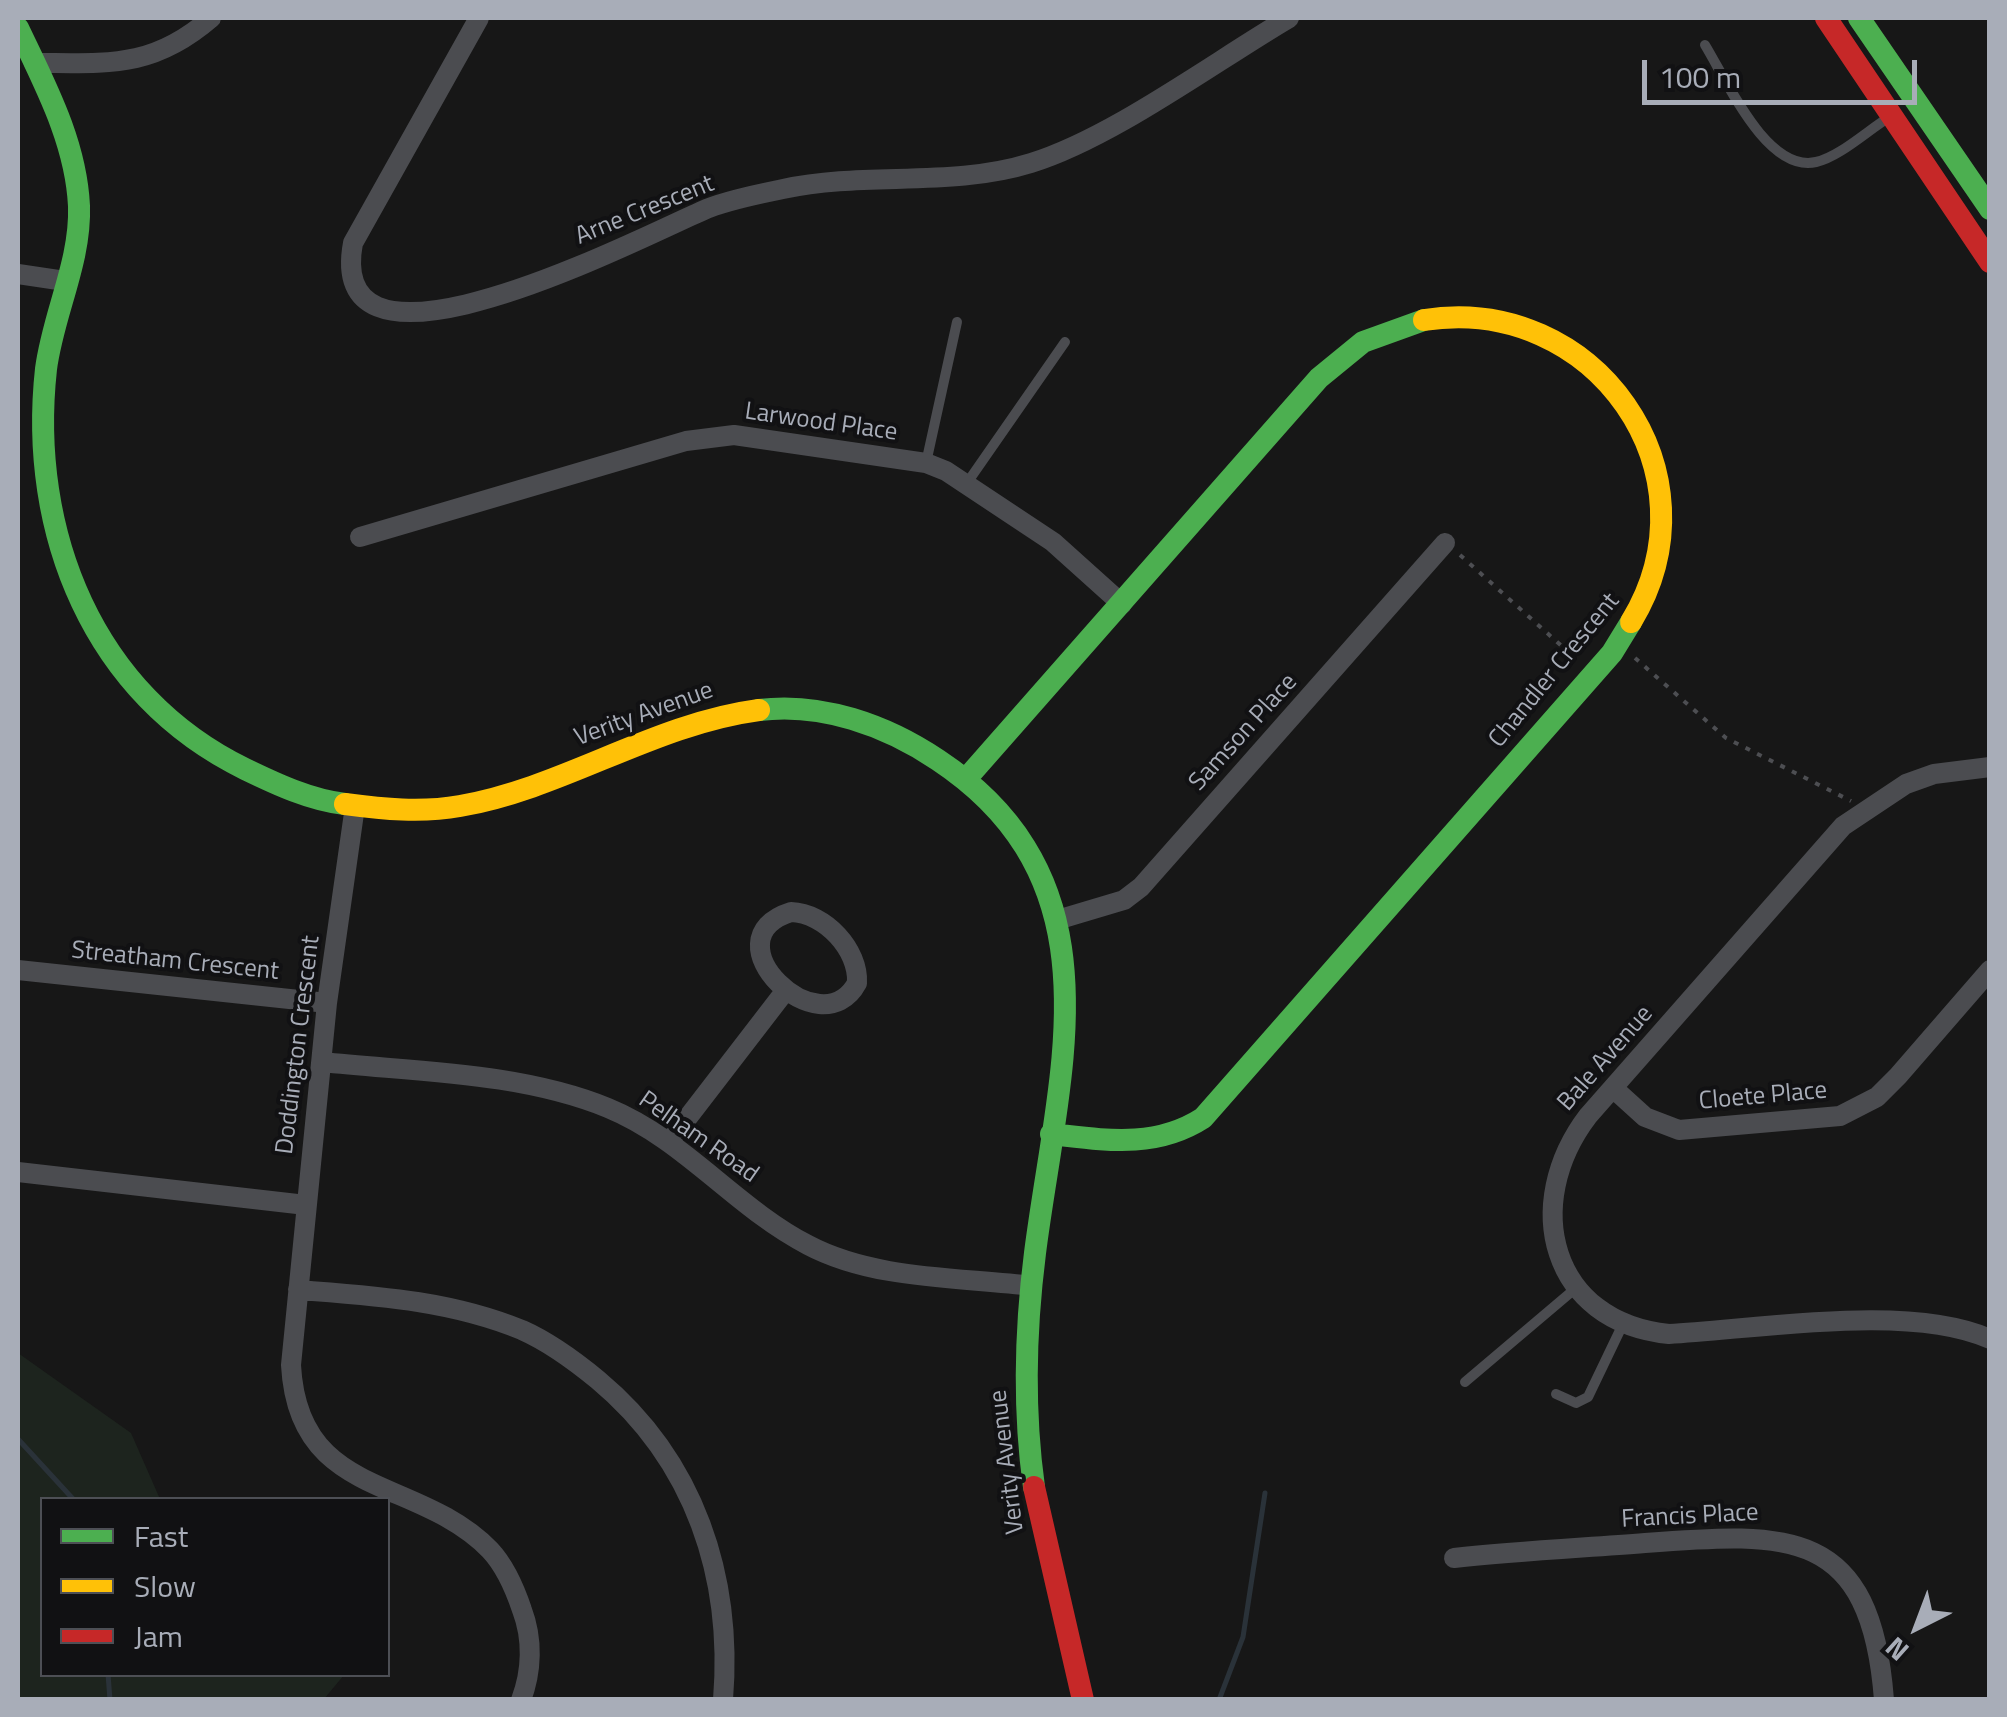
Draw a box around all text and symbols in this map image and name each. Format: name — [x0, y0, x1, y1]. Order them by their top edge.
scale bar — [1647, 40, 1922, 102]
text: 100 m — [1659, 54, 1741, 100]
street label: Arne Crescent — [571, 170, 719, 252]
street label: Larwood Place — [743, 397, 899, 449]
street label: Chandler Crescent — [1483, 588, 1627, 754]
street label: Samson Place — [1184, 668, 1304, 798]
street label: Verity Avenue — [571, 676, 717, 754]
street label: Doddington Crescent — [271, 934, 327, 1156]
street label: Streatham Crescent — [70, 936, 280, 988]
street label: Bale Avenue — [1552, 1000, 1660, 1118]
street label: Cloete Place — [1698, 1076, 1828, 1118]
street label: Pelham Road — [632, 1086, 764, 1190]
street label: Verity Avenue — [984, 1388, 1032, 1536]
legend — [40, 1497, 390, 1677]
street label: Francis Place — [1621, 1498, 1759, 1536]
text: Fast — [134, 1513, 188, 1559]
text: Slow — [134, 1563, 196, 1609]
north arrow — [1867, 1577, 1967, 1677]
text: Jam — [134, 1613, 183, 1659]
text: N — [1875, 1627, 1918, 1672]

